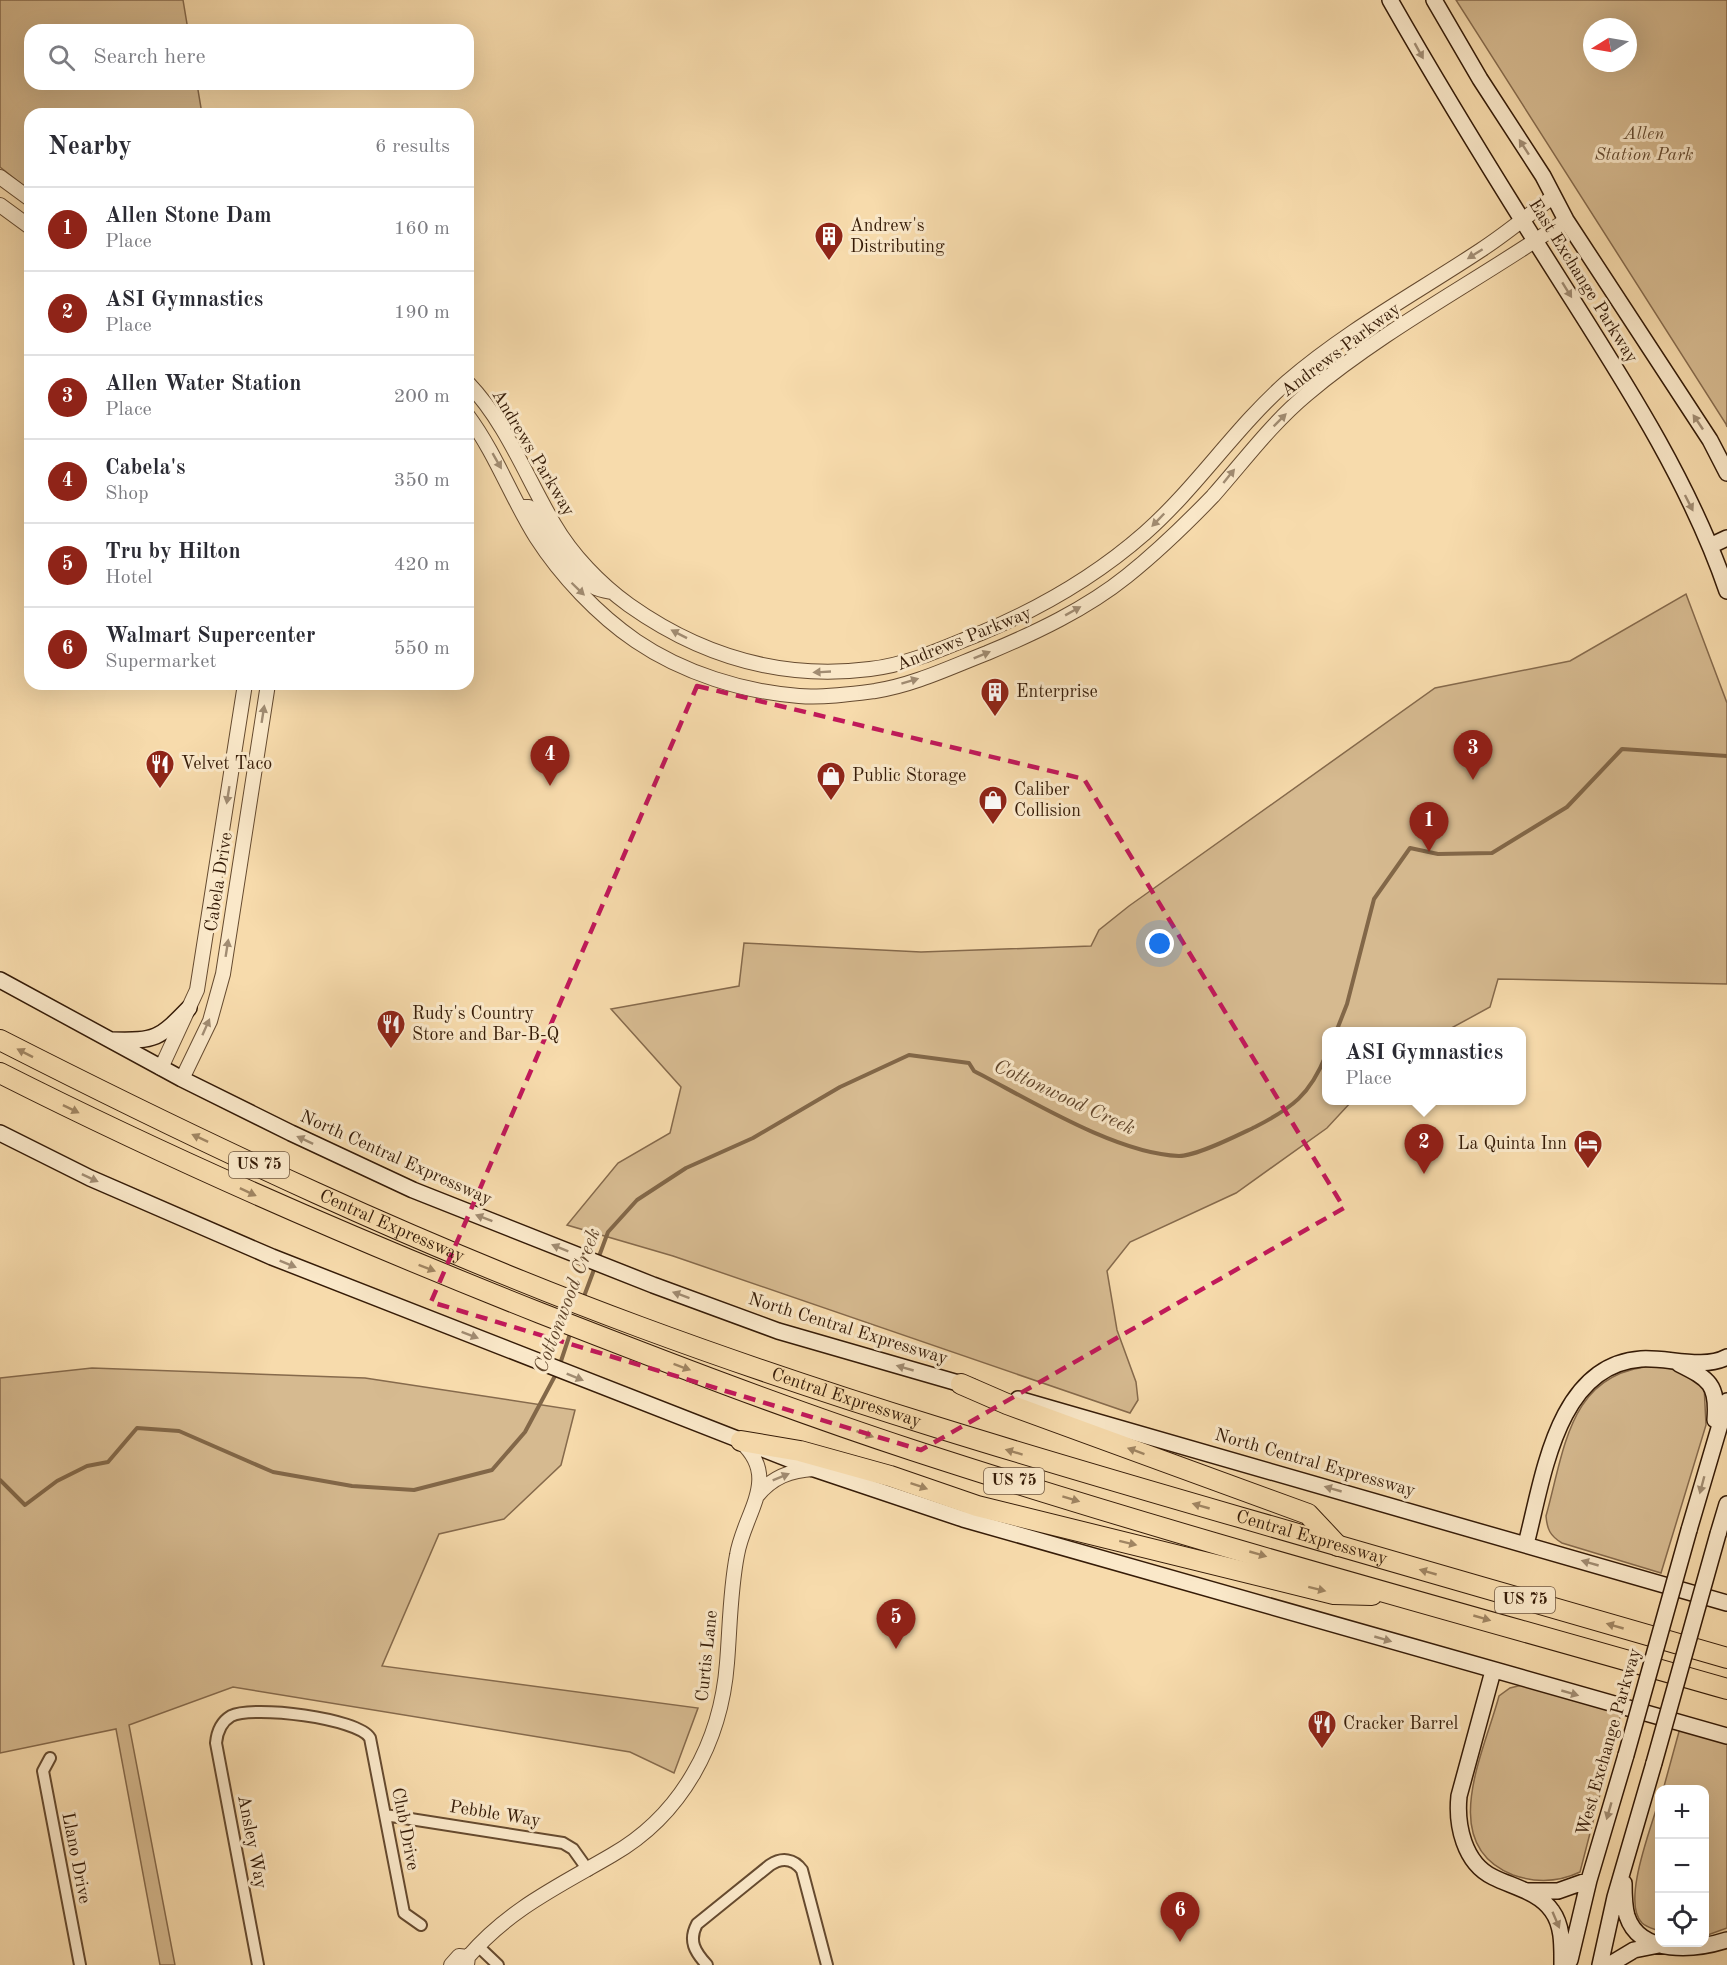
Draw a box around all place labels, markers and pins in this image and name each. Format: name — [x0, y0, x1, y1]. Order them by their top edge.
place label: Andrew's Distributing — [850, 217, 945, 256]
building icon: Andrew's Distributing — [813, 220, 845, 262]
building icon: Enterprise — [979, 676, 1011, 718]
place label: Enterprise — [1016, 683, 1098, 701]
pin: 3 — [1454, 730, 1492, 780]
pin: 4 — [530, 736, 570, 786]
restaurant icon: Velvet Taco — [144, 748, 176, 790]
place label: Velvet Taco — [181, 755, 272, 773]
shop icon: Public Storage — [815, 760, 847, 802]
place label: Public Storage — [852, 767, 966, 785]
place label: Caliber Collision — [1014, 781, 1081, 820]
shop icon: Caliber Collision — [977, 784, 1009, 826]
pin: 1 — [1410, 802, 1448, 852]
place label: Rudy's Country Store and Bar-B-Q — [412, 1005, 559, 1044]
restaurant icon: Rudy's Country Store and Bar-B-Q — [375, 1008, 407, 1050]
pin: 2 — [1404, 1124, 1444, 1174]
hotel icon: La Quinta Inn — [1572, 1128, 1604, 1170]
place label: La Quinta Inn — [1457, 1135, 1567, 1153]
pin: 5 — [876, 1600, 916, 1649]
restaurant icon: Cracker Barrel — [1306, 1708, 1338, 1750]
place label: Cracker Barrel — [1343, 1715, 1459, 1733]
pin: 6 — [1160, 1892, 1200, 1942]

